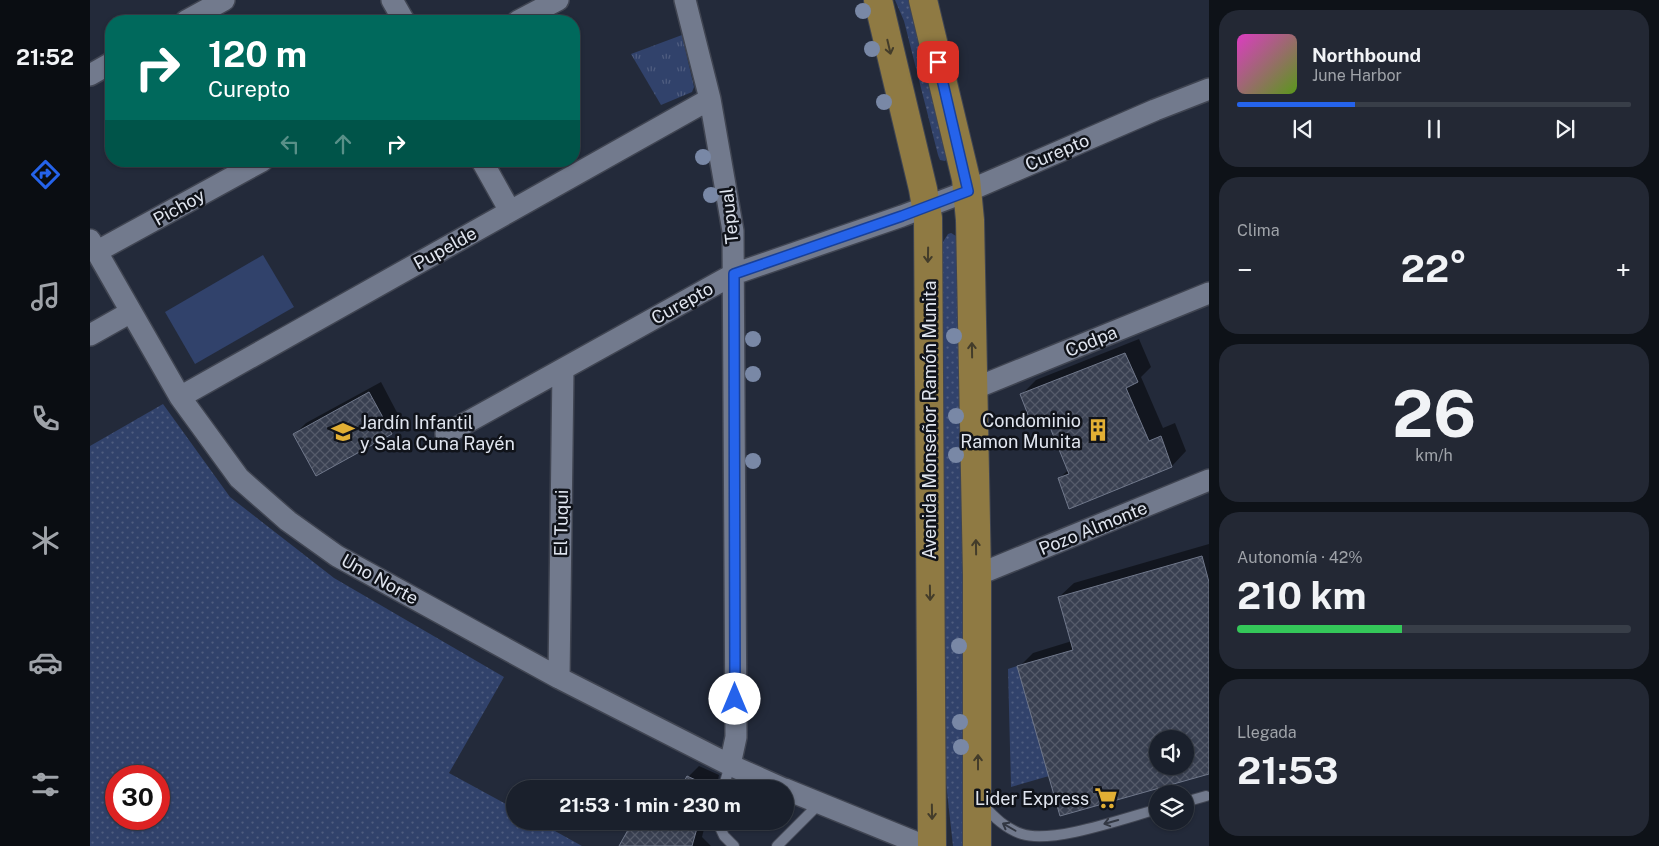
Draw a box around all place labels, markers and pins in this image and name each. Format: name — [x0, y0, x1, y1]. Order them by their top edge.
pin — [917, 41, 959, 83]
place label: Condominio Ramon Munita — [960, 410, 1081, 452]
place label: Jardín Infantil y Sala Cuna Rayén — [360, 412, 515, 454]
building icon: Condominio Ramon Munita — [1085, 417, 1111, 443]
school or university icon: Jardín Infantil y Sala Cuna Rayén — [330, 419, 356, 445]
supermarket icon: Lider Express — [1093, 785, 1119, 811]
place label: Lider Express — [975, 788, 1089, 809]

